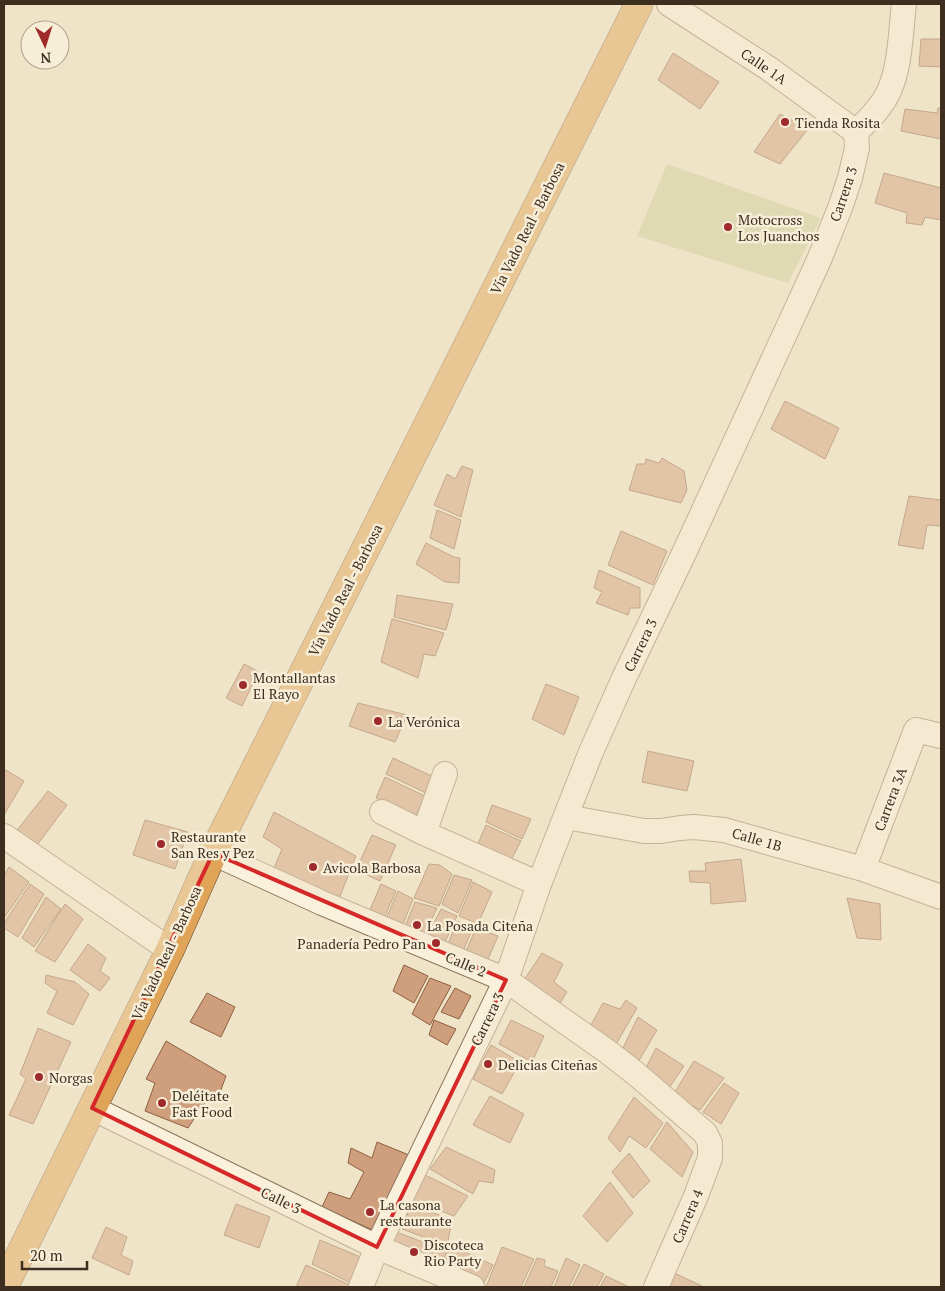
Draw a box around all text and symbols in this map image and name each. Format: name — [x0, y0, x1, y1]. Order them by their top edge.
north arrow — [20, 20, 70, 70]
street label: Calle 1A — [737, 44, 791, 89]
text: N — [40, 49, 52, 68]
place label: Tienda Rosita — [795, 113, 880, 132]
marker: Tienda Rosita — [779, 116, 791, 128]
street label: Vía Vado Real - Barbosa — [485, 159, 569, 297]
street label: Carrera 3 — [825, 164, 861, 224]
place label: Motocross Los Juanchos — [738, 210, 820, 245]
marker: Motocross Los Juanchos — [722, 221, 734, 233]
street label: Vía Vado Real - Barbosa — [303, 521, 387, 659]
street label: Carrera 3 — [619, 615, 661, 675]
place label: Montallantas El Rayo — [253, 668, 336, 703]
marker: Montallantas El Rayo — [237, 679, 249, 691]
place label: La Verónica — [388, 712, 460, 731]
marker: La Verónica — [372, 715, 384, 727]
street label: Carrera 3A — [869, 764, 911, 834]
street label: Calle 1B — [730, 823, 784, 855]
place label: Restaurante San Res y Pez — [171, 827, 255, 862]
marker: Restaurante San Res y Pez — [155, 838, 167, 850]
place label: Avicola Barbosa — [323, 858, 421, 877]
marker: Avicola Barbosa — [307, 861, 319, 873]
street label: Vía Vado Real - Barbosa — [127, 883, 205, 1023]
place label: La Posada Citeña — [427, 916, 533, 935]
marker: La Posada Citeña — [411, 919, 423, 931]
place label: Panadería Pedro Pan — [297, 934, 427, 953]
marker: Panadería Pedro Pan — [430, 937, 442, 949]
street label: Calle 2 — [443, 947, 489, 981]
street label: Carrera 3 — [466, 989, 508, 1049]
place label: Delicias Citeñas — [498, 1055, 598, 1074]
marker: Delicias Citeñas — [482, 1058, 494, 1070]
place label: Norgas — [49, 1068, 93, 1087]
marker: Norgas — [33, 1071, 45, 1083]
place label: Deléitate Fast Food — [172, 1086, 232, 1121]
marker: Deléitate Fast Food — [156, 1097, 168, 1109]
street label: Calle 3 — [258, 1182, 304, 1218]
street label: Carrera 4 — [667, 1185, 707, 1246]
place label: La casona restaurante — [380, 1195, 452, 1230]
marker: La casona restaurante — [364, 1206, 376, 1218]
place label: Discoteca Rio Party — [424, 1235, 484, 1270]
scale bar — [22, 1238, 88, 1270]
text: 20 m — [30, 1245, 63, 1265]
marker: Discoteca Rio Party — [408, 1246, 420, 1258]

